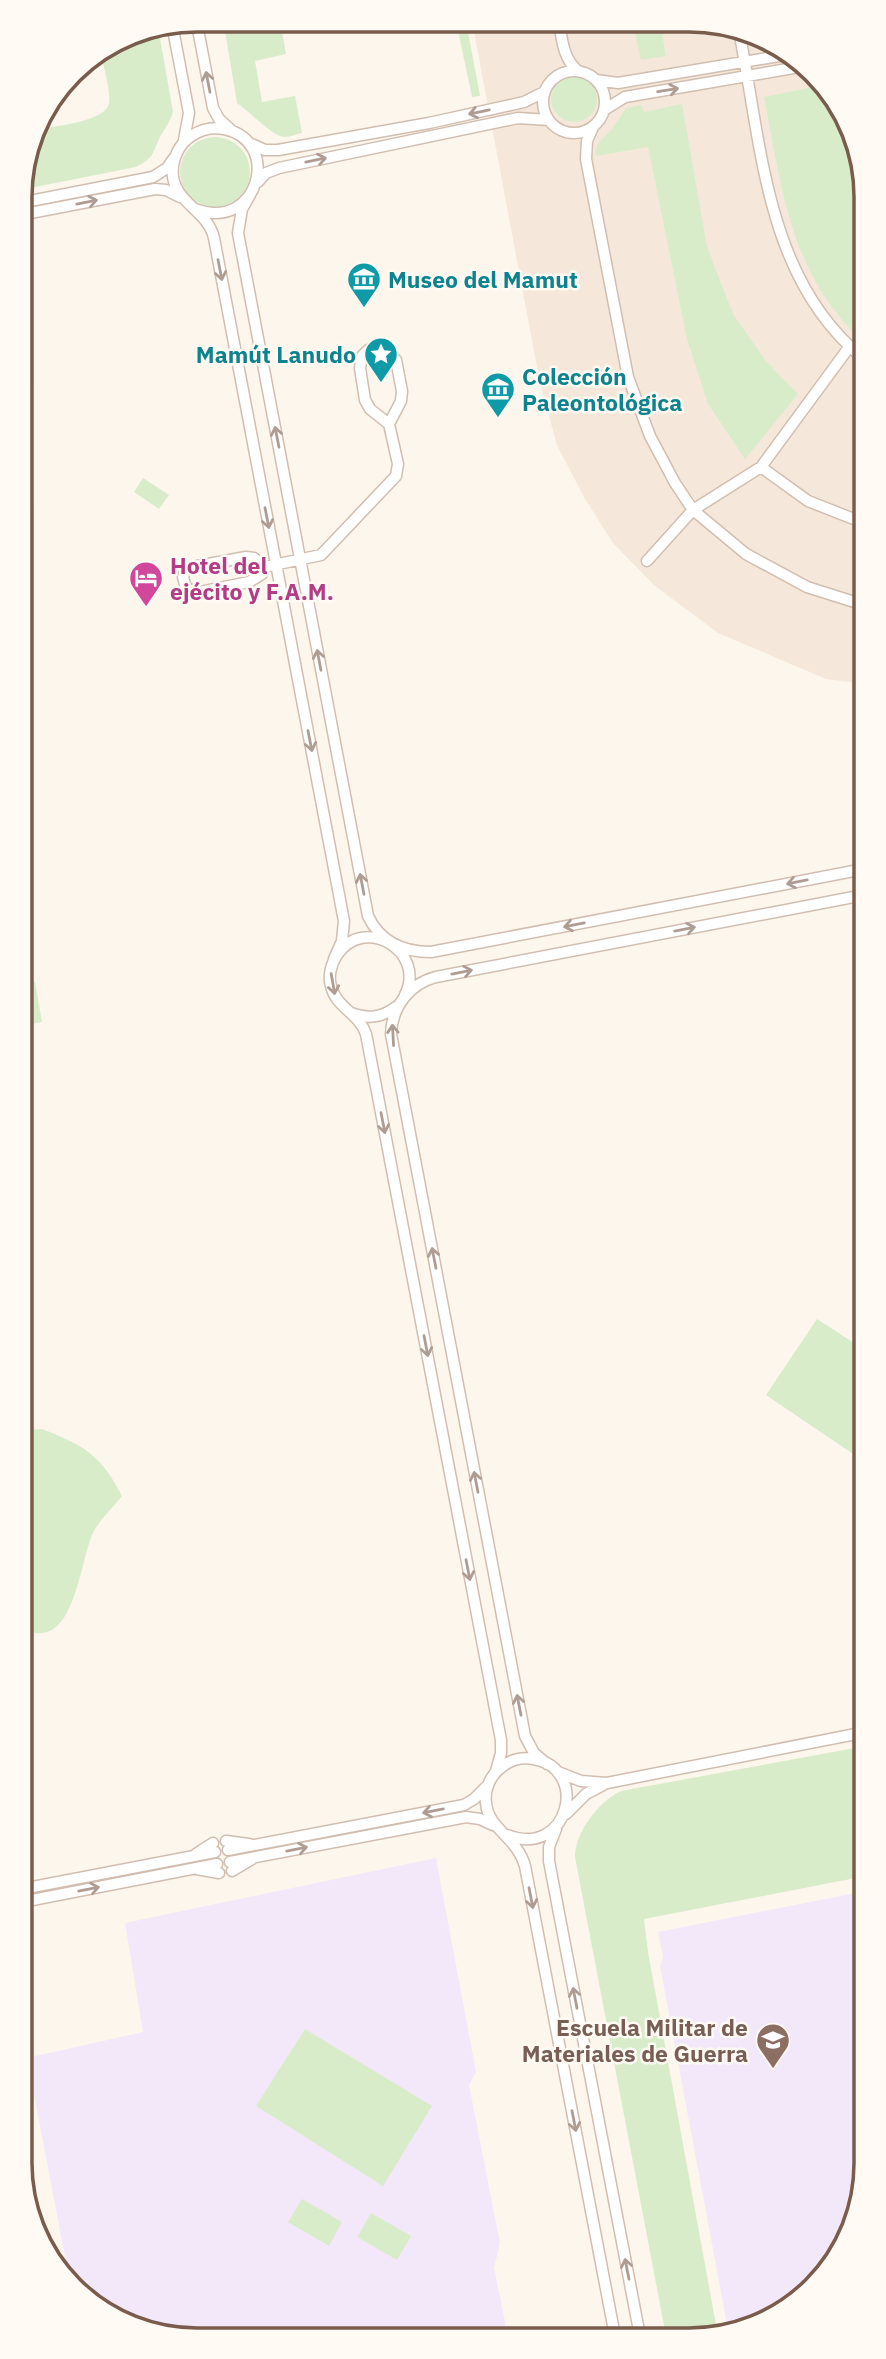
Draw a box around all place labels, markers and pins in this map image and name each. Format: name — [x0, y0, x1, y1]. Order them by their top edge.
museum icon: Museo del Mamut — [345, 260, 383, 309]
place label: Museo del Mamut — [388, 264, 578, 294]
place icon: Mamút Lanudo — [362, 335, 400, 384]
place label: Mamút Lanudo — [196, 339, 356, 369]
place label: Colección Paleontológica — [522, 361, 682, 417]
museum icon: Colección Paleontológica — [479, 370, 517, 419]
place label: Hotel del ejécito y F.A.M. — [170, 550, 334, 606]
hotel icon: Hotel del ejécito y F.A.M. — [127, 559, 165, 608]
place label: Escuela Militar de Materiales de Guerra — [522, 2012, 748, 2068]
school or university icon: Escuela Militar de Materiales de Guerra — [754, 2021, 792, 2070]

